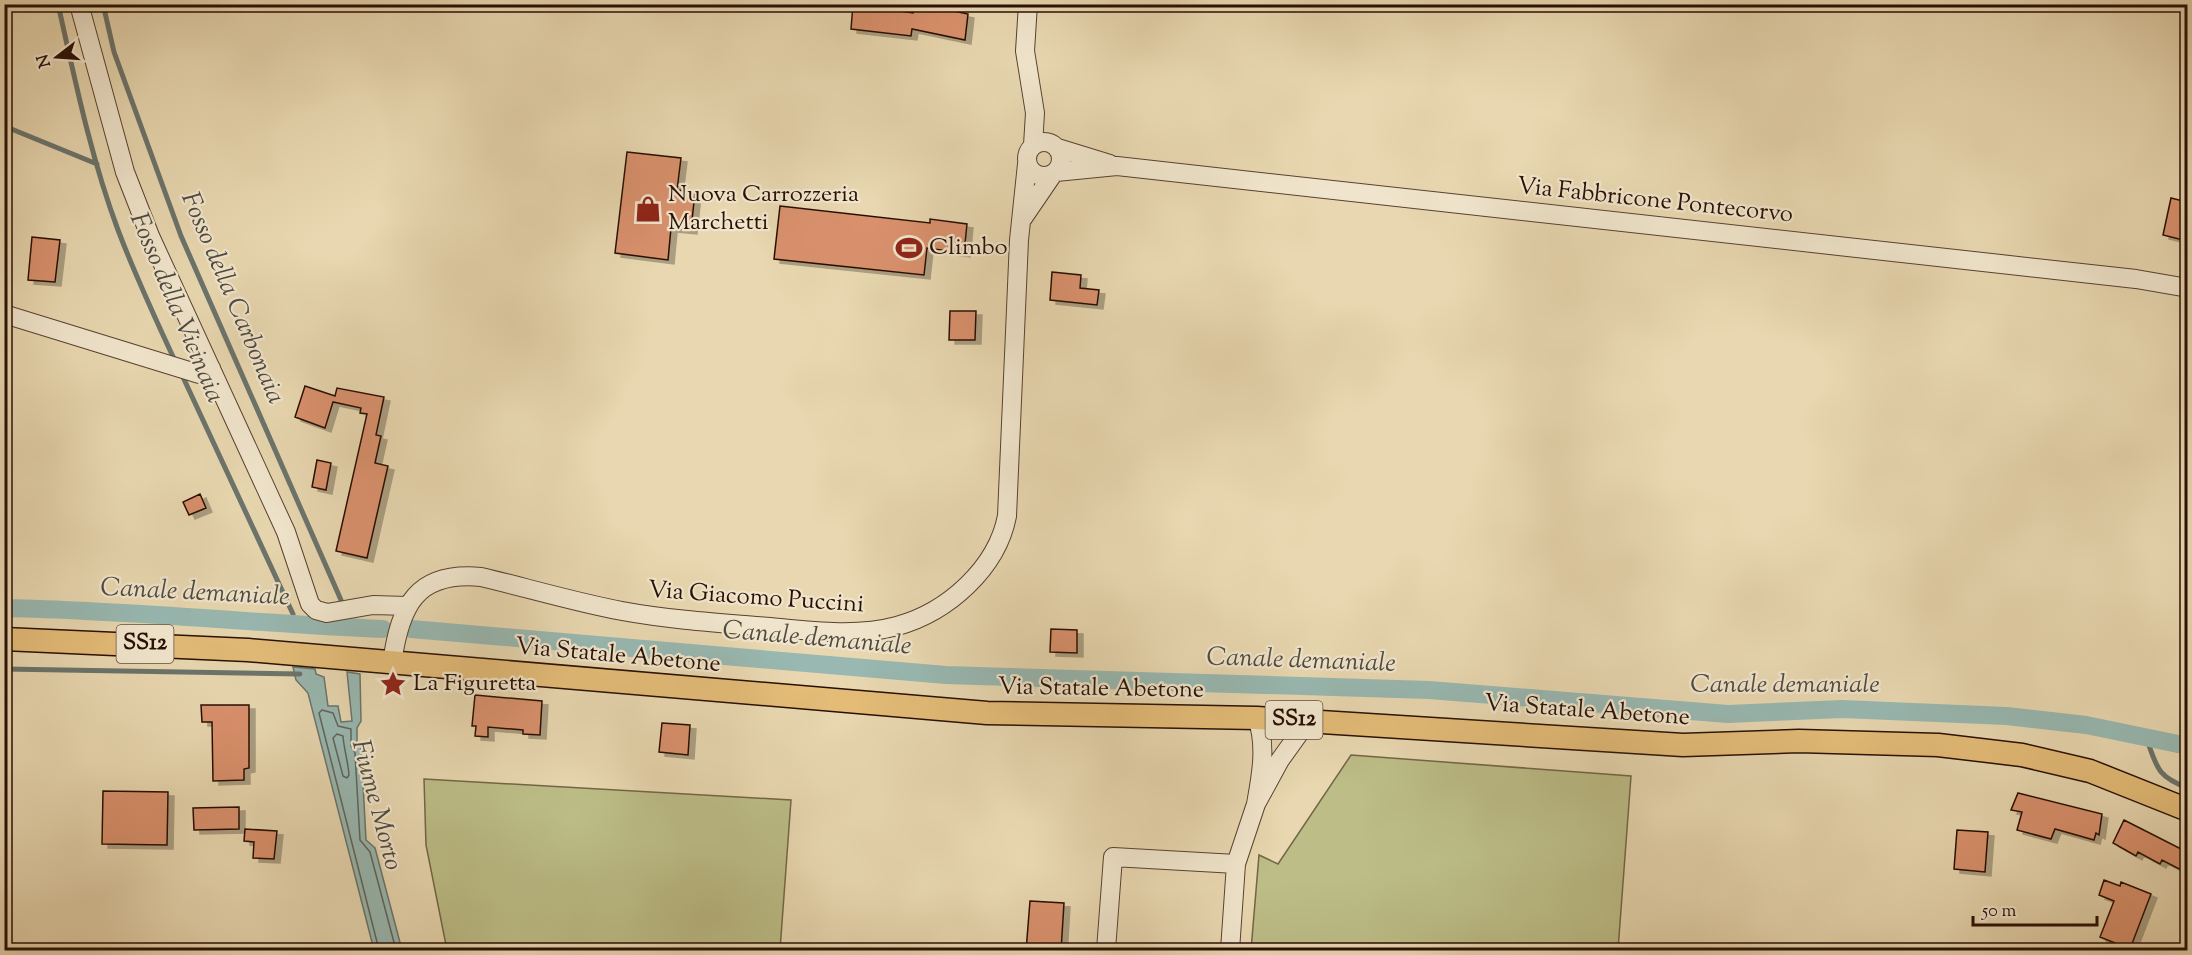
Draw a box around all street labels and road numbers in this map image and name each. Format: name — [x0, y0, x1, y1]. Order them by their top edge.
street label: Via Fabbricone Pontecorvo — [1515, 170, 1795, 232]
street label: Via Giacomo Puccini — [647, 573, 865, 623]
road number: SS12 — [116, 625, 174, 663]
street label: Via Statale Abetone — [514, 630, 722, 682]
street label: Via Statale Abetone — [998, 670, 1204, 708]
street label: Via Statale Abetone — [1483, 687, 1691, 735]
road number: SS12 — [1266, 701, 1322, 739]

